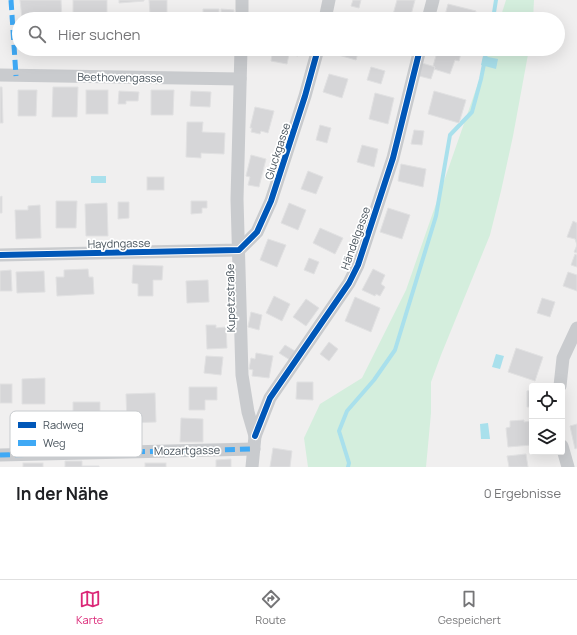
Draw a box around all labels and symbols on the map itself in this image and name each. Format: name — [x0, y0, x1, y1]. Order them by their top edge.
street label: Beethovengasse — [77, 69, 163, 85]
street label: Gluckgasse — [261, 120, 293, 181]
street label: Händelgasse — [337, 204, 374, 272]
street label: Haydngasse — [88, 235, 151, 251]
street label: Kupetzstraße — [222, 263, 238, 333]
legend — [10, 411, 142, 457]
text: Radweg — [43, 417, 84, 432]
text: Weg — [43, 435, 66, 450]
street label: Mozartgasse — [154, 442, 221, 458]

